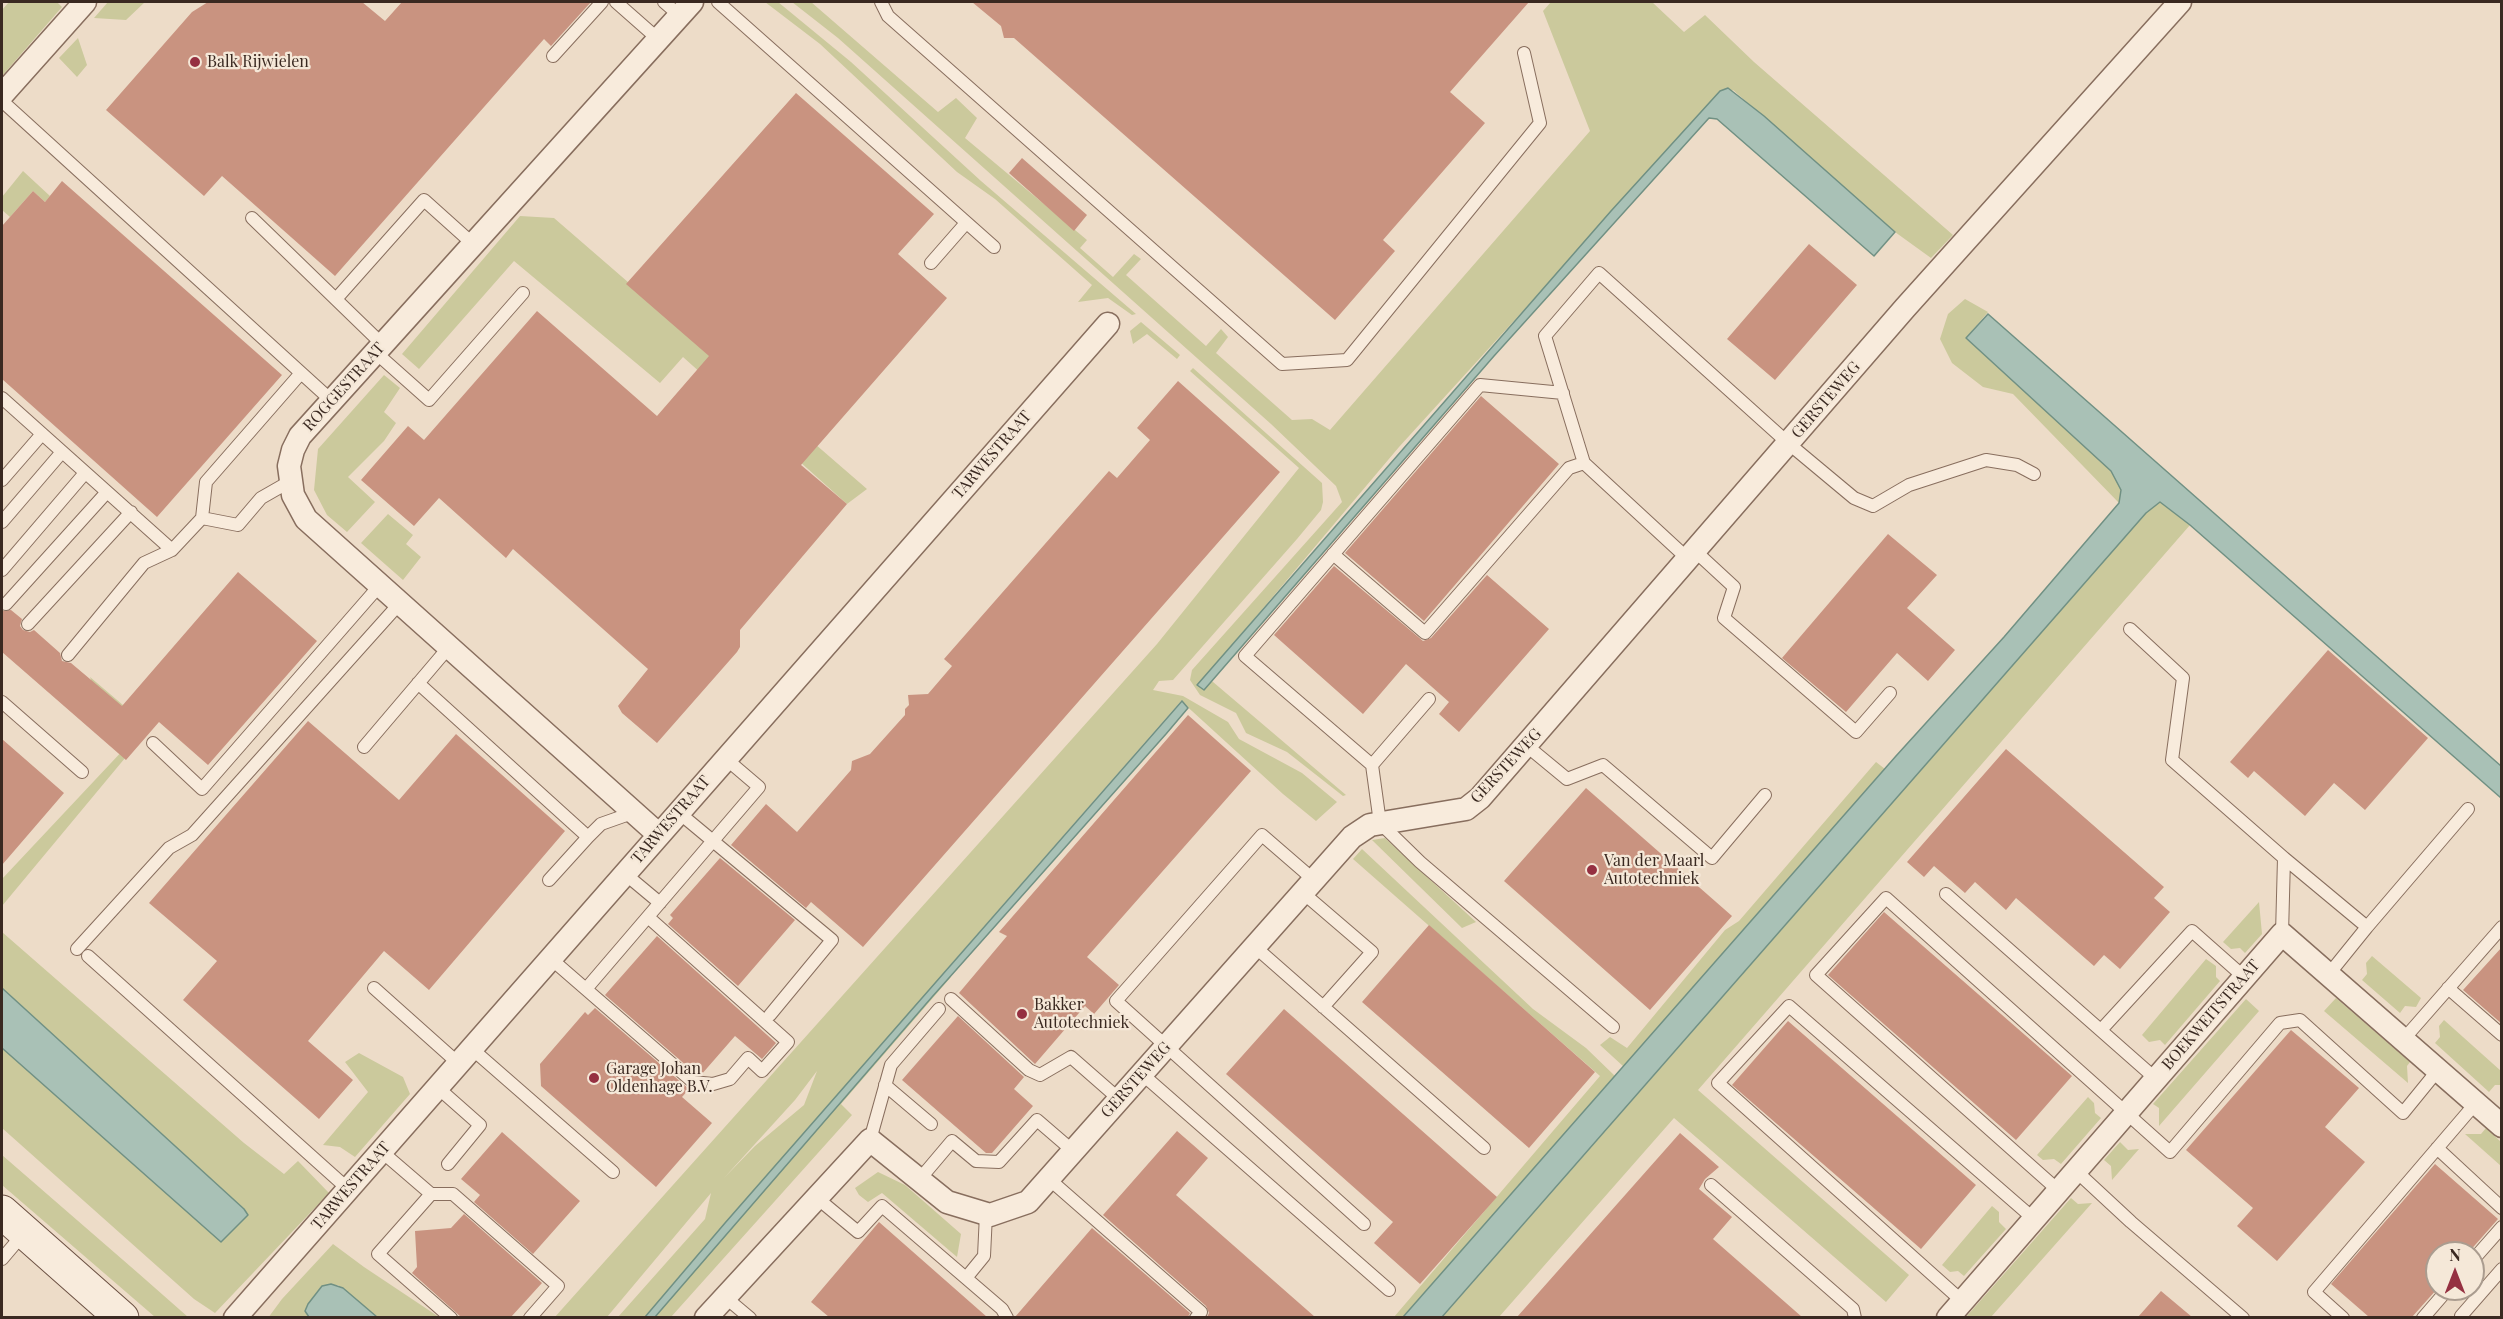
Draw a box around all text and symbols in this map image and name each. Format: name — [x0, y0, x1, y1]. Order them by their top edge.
place label: Balk Rijwielen — [207, 52, 309, 72]
marker: Balk Rijwielen — [188, 55, 202, 69]
street label: ROGGESTRAAT — [299, 339, 389, 435]
street label: GERSTEWEG — [1788, 358, 1864, 442]
street label: TARWESTRAAT — [948, 407, 1036, 503]
street label: GERSTEWEG — [1467, 725, 1545, 807]
street label: TARWESTRAAT — [627, 772, 715, 868]
place label: Van der Maarl Autotechniek — [1604, 851, 1704, 889]
marker: Van der Maarl Autotechniek — [1585, 863, 1599, 877]
street label: BOEKWEITSTRAAT — [2158, 956, 2264, 1074]
place label: Bakker Autotechniek — [1034, 995, 1129, 1033]
marker: Bakker Autotechniek — [1015, 1007, 1029, 1021]
street label: GERSTEWEG — [1097, 1038, 1175, 1122]
place label: Garage Johan Oldenhage B.V. — [606, 1059, 713, 1097]
marker: Garage Johan Oldenhage B.V. — [587, 1071, 601, 1085]
street label: TARWESTRAAT — [307, 1138, 395, 1234]
north arrow — [2425, 1241, 2485, 1301]
text: N — [2449, 1244, 2461, 1265]

